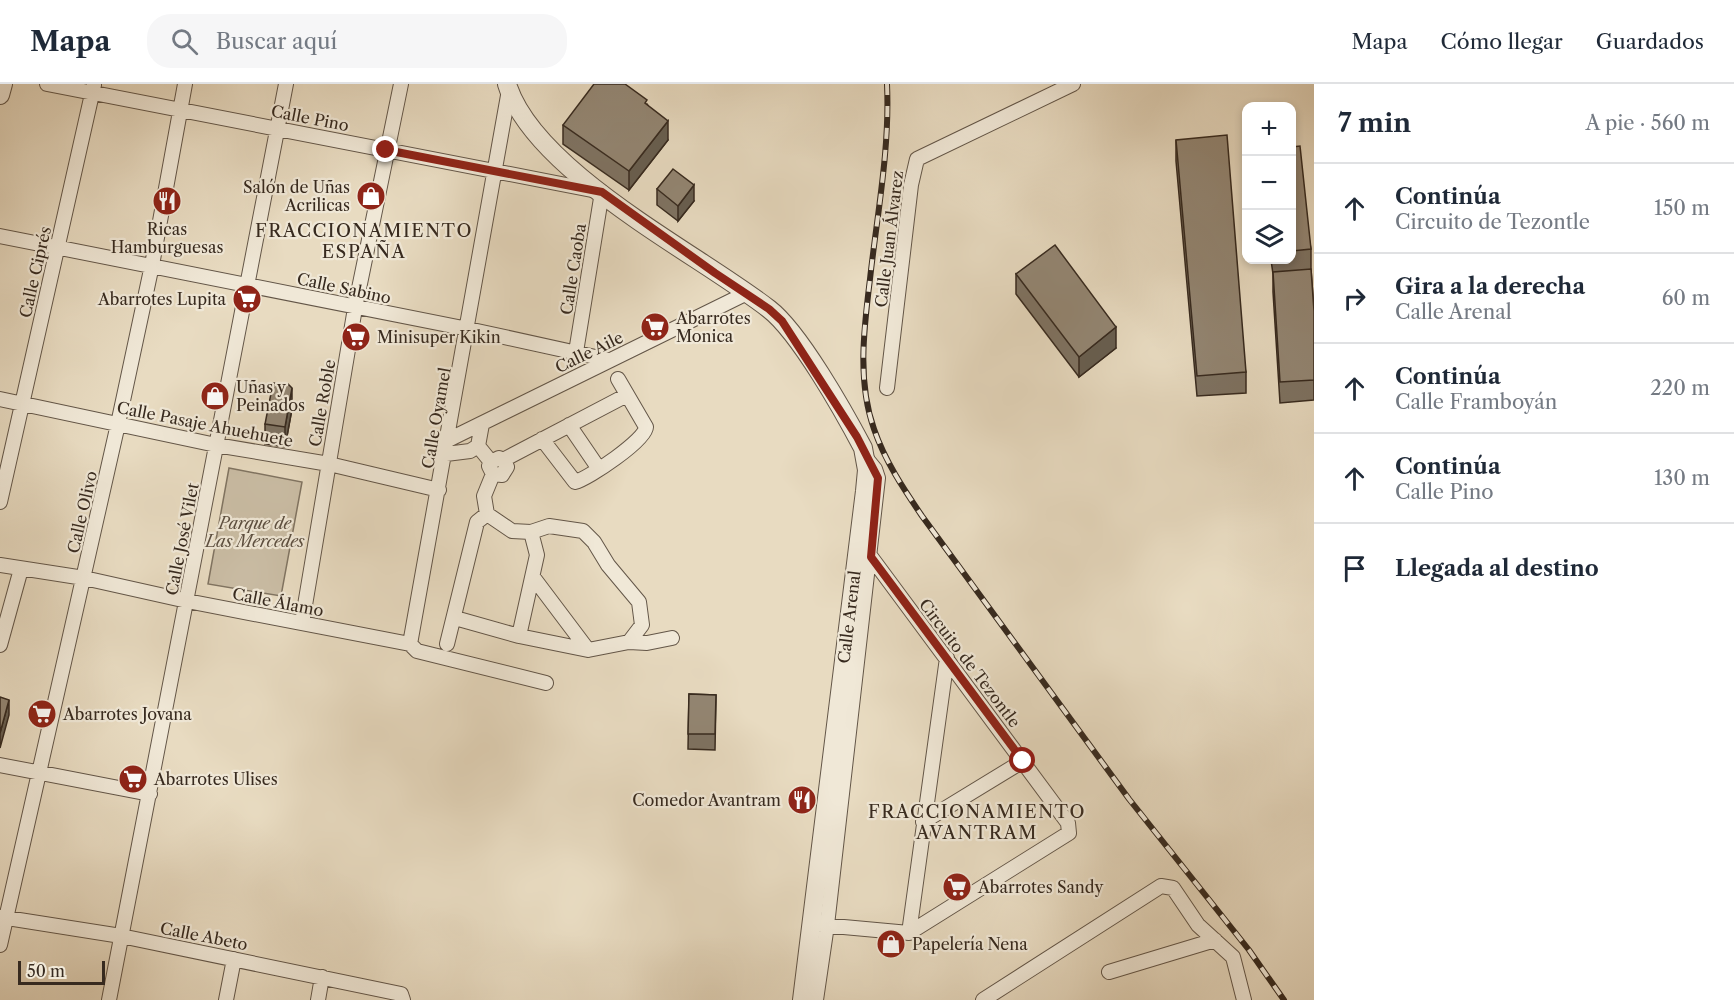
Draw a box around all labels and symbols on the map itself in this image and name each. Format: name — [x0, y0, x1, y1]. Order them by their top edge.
street label: Calle Pino — [269, 101, 351, 135]
route end — [372, 136, 398, 162]
street label: Calle Juan Álvarez — [871, 169, 907, 309]
place label: Salón de Uñas Acrilicas — [243, 177, 350, 215]
shop icon: Salón de Uñas Acrilicas — [355, 180, 387, 212]
restaurant icon: Ricas Hamburguesas — [151, 185, 183, 217]
place label: Ricas Hamburguesas — [111, 219, 223, 257]
district label: FRACCIONAMIENTO ESPAÑA — [255, 220, 473, 263]
street label: Calle Caoba — [556, 221, 590, 316]
street label: Calle Ciprés — [15, 224, 55, 320]
street label: Calle Sabino — [295, 268, 393, 308]
supermarket icon: Abarrotes Lupita — [231, 283, 263, 315]
place label: Abarrotes Lupita — [97, 289, 227, 309]
place label: Abarrotes Monica — [675, 308, 751, 346]
supermarket icon: Abarrotes Monica — [639, 311, 671, 343]
supermarket icon: Minisuper Kikin — [340, 321, 372, 353]
place label: Minisuper Kikin — [377, 327, 501, 347]
street label: Calle Aile — [552, 327, 626, 377]
street label: Calle Roble — [304, 358, 340, 448]
street label: Calle Oyamel — [417, 366, 455, 470]
place label: Uñas y Peinados — [236, 377, 305, 415]
shop icon: Uñas y Peinados — [199, 380, 231, 412]
street label: Calle Pasaje Ahuehuete — [115, 397, 295, 451]
street label: Calle Olivo — [63, 469, 101, 555]
street label: Calle José Vilet — [161, 481, 203, 597]
park label: Parque de Las Mercedes — [204, 513, 304, 551]
street label: Calle Arenal — [833, 569, 865, 665]
street label: Calle Álamo — [231, 583, 326, 621]
street label: Circuito de Tezontle — [915, 595, 1025, 731]
supermarket icon: Abarrotes Jovana — [26, 698, 58, 730]
place label: Abarrotes Jovana — [62, 704, 192, 724]
route start — [1009, 747, 1035, 773]
supermarket icon: Abarrotes Ulises — [117, 763, 149, 795]
place label: Abarrotes Ulises — [153, 769, 278, 789]
restaurant icon: Comedor Avantram — [786, 784, 818, 816]
place label: Comedor Avantram — [632, 790, 781, 810]
district label: FRACCIONAMIENTO AVANTRAM — [868, 801, 1086, 844]
supermarket icon: Abarrotes Sandy — [941, 871, 973, 903]
place label: Abarrotes Sandy — [977, 877, 1104, 897]
street label: Calle Abeto — [159, 918, 250, 954]
shop icon: Papelería Nena — [875, 928, 907, 960]
place label: Papelería Nena — [912, 934, 1028, 954]
scale bar — [18, 958, 105, 986]

